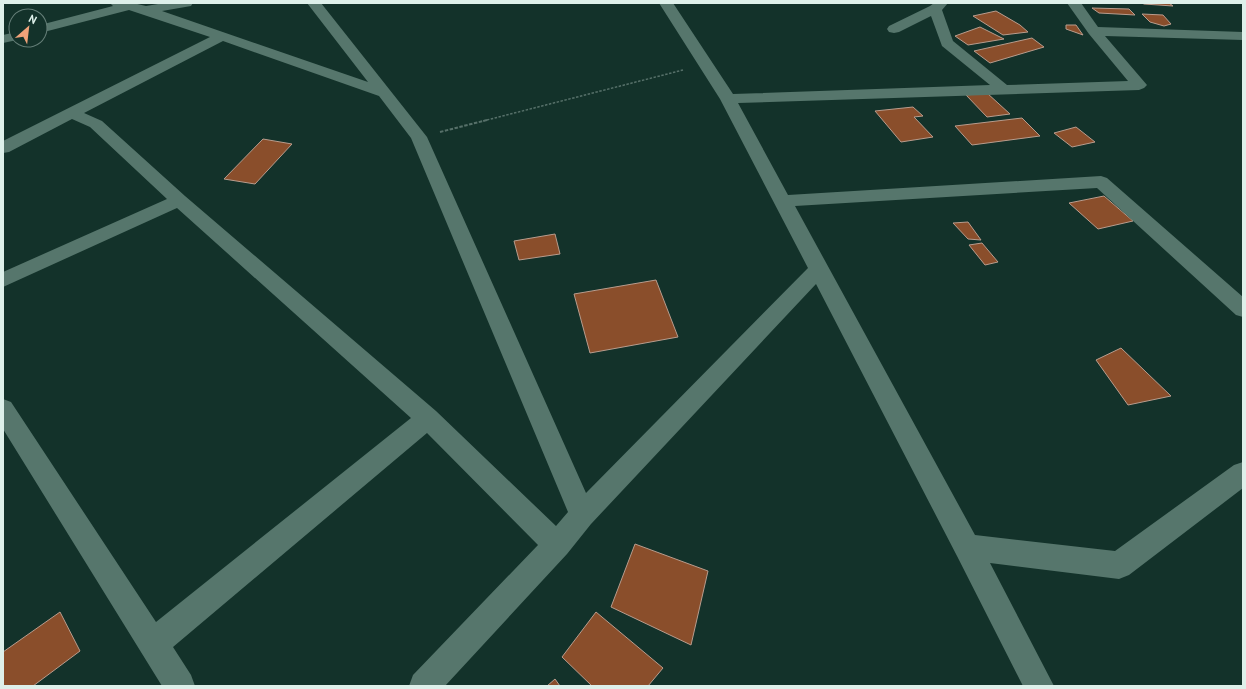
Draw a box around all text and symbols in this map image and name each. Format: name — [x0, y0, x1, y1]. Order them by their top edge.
north arrow — [8, 8, 48, 48]
text: N — [26, 11, 39, 27]

